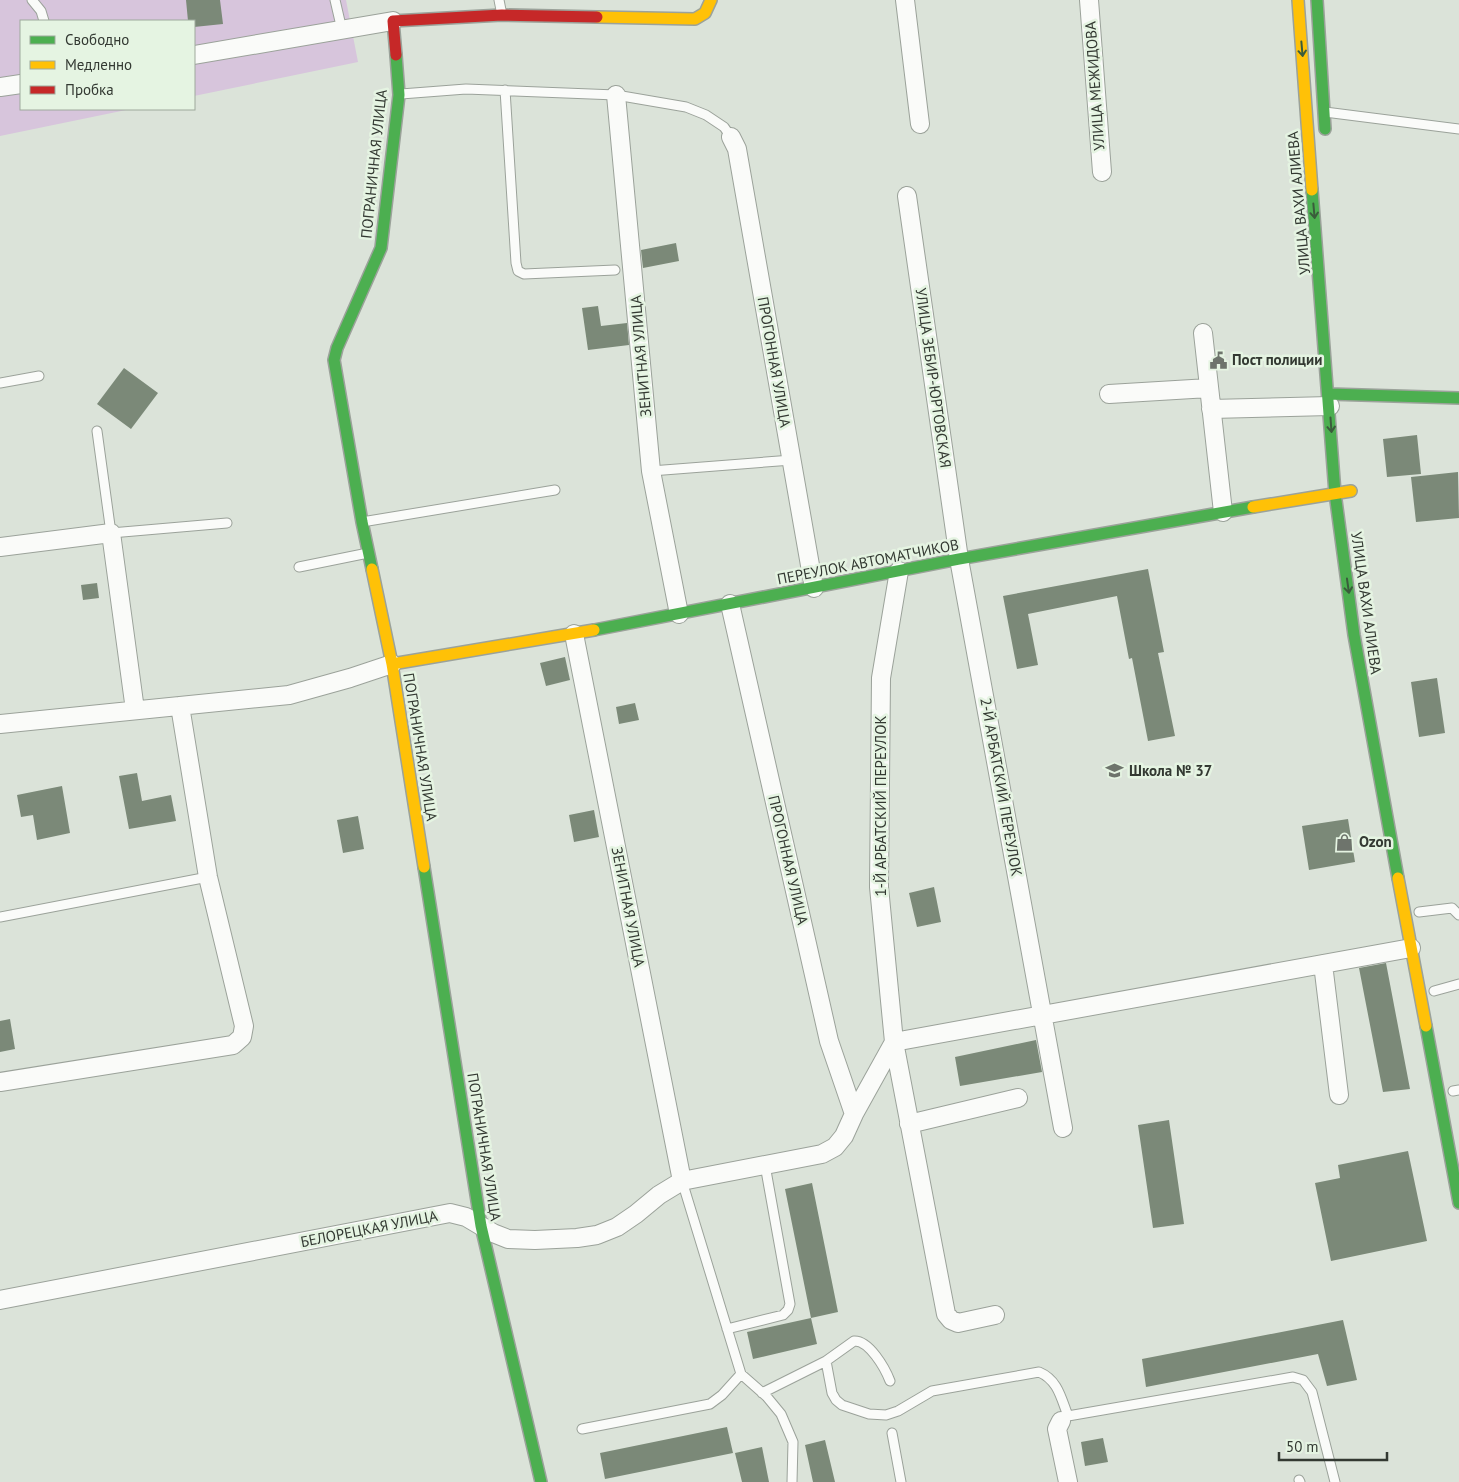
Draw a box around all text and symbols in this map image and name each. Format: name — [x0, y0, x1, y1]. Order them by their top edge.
legend — [20, 20, 195, 110]
street label: УЛИЦА МЕЖИДОВА — [1080, 21, 1108, 151]
text: Свободно — [65, 30, 129, 49]
one-way arrow — [1297, 40, 1306, 56]
text: Медленно — [65, 55, 132, 74]
text: Пробка — [65, 80, 114, 99]
street label: ПОГРАНИЧНАЯ УЛИЦА — [356, 88, 391, 239]
street label: УЛИЦА ВАХИ АЛИЕВА — [1283, 130, 1314, 276]
one-way arrow — [1310, 202, 1319, 218]
street label: УЛИЦА ЗЕБИР-ЮРТОВСКАЯ — [911, 287, 956, 469]
street label: ЗЕНИТНАЯ УЛИЦА — [626, 294, 655, 418]
street label: ПРОГОННАЯ УЛИЦА — [754, 295, 795, 429]
public building icon: Пост полиции — [1208, 350, 1228, 370]
place label: Пост полиции — [1232, 350, 1322, 369]
one-way arrow — [1326, 417, 1336, 433]
street label: УЛИЦА ВАХИ АЛИЕВА — [1347, 530, 1386, 676]
street label: ПЕРЕУЛОК АВТОМАТЧИКОВ — [775, 535, 960, 588]
one-way arrow — [1343, 578, 1353, 594]
street label: ПОГРАНИЧНАЯ УЛИЦА — [399, 671, 442, 823]
street label: 2-Й АРБАТСКИЙ ПЕРЕУЛОК — [976, 696, 1027, 878]
street label: 1-Й АРБАТСКИЙ ПЕРЕУЛОК — [871, 715, 890, 897]
school or university icon: Школа № 37 — [1105, 761, 1125, 781]
place label: Школа № 37 — [1129, 761, 1212, 780]
street label: ПРОГОННАЯ УЛИЦА — [764, 793, 813, 927]
shop icon: Ozon — [1335, 832, 1355, 852]
place label: Ozon — [1359, 832, 1392, 851]
street label: ЗЕНИТНАЯ УЛИЦА — [608, 845, 650, 969]
street label: ПОГРАНИЧНАЯ УЛИЦА — [463, 1071, 506, 1223]
street label: БЕЛОРЕЦКАЯ УЛИЦА — [299, 1206, 439, 1251]
scale bar — [1279, 1430, 1386, 1462]
text: 50 m — [1286, 1437, 1319, 1456]

